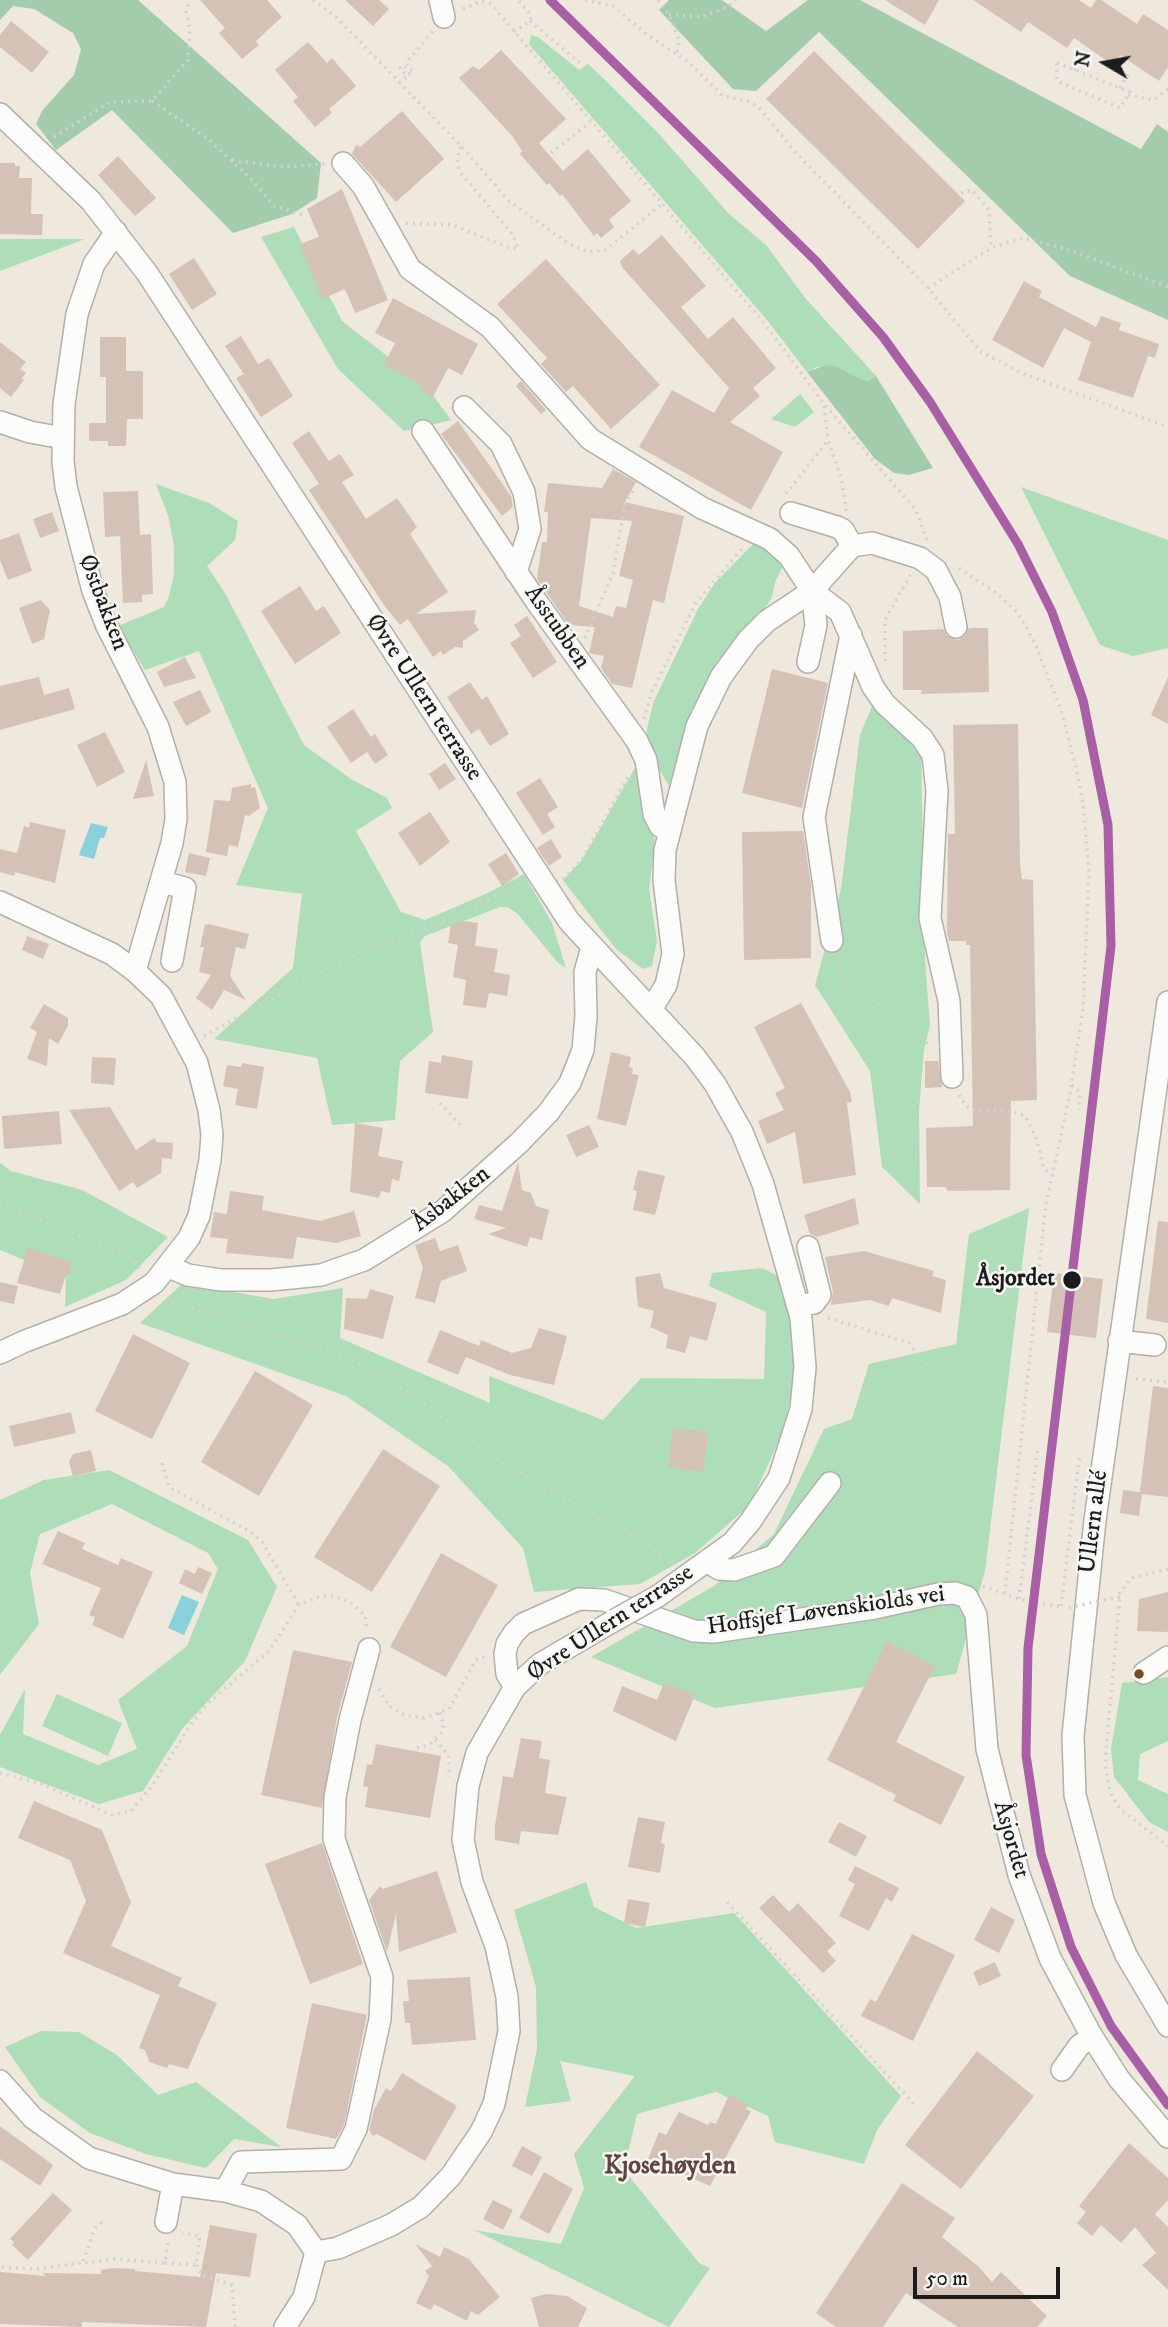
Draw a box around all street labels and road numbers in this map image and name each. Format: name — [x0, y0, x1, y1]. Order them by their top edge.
street label: Østbakken — [71, 551, 133, 655]
street label: Åsstubben — [517, 581, 595, 675]
street label: Øvre Ullern terrasse — [358, 609, 488, 787]
street label: Åsbakken — [407, 1161, 497, 1239]
street label: Ullern allé — [1074, 1469, 1116, 1575]
street label: Øvre Ullern terrasse — [522, 1559, 700, 1689]
street label: Hoffsjef Løvenskiolds vei — [705, 1581, 947, 1643]
street label: Åsjordet — [985, 1798, 1035, 1882]

